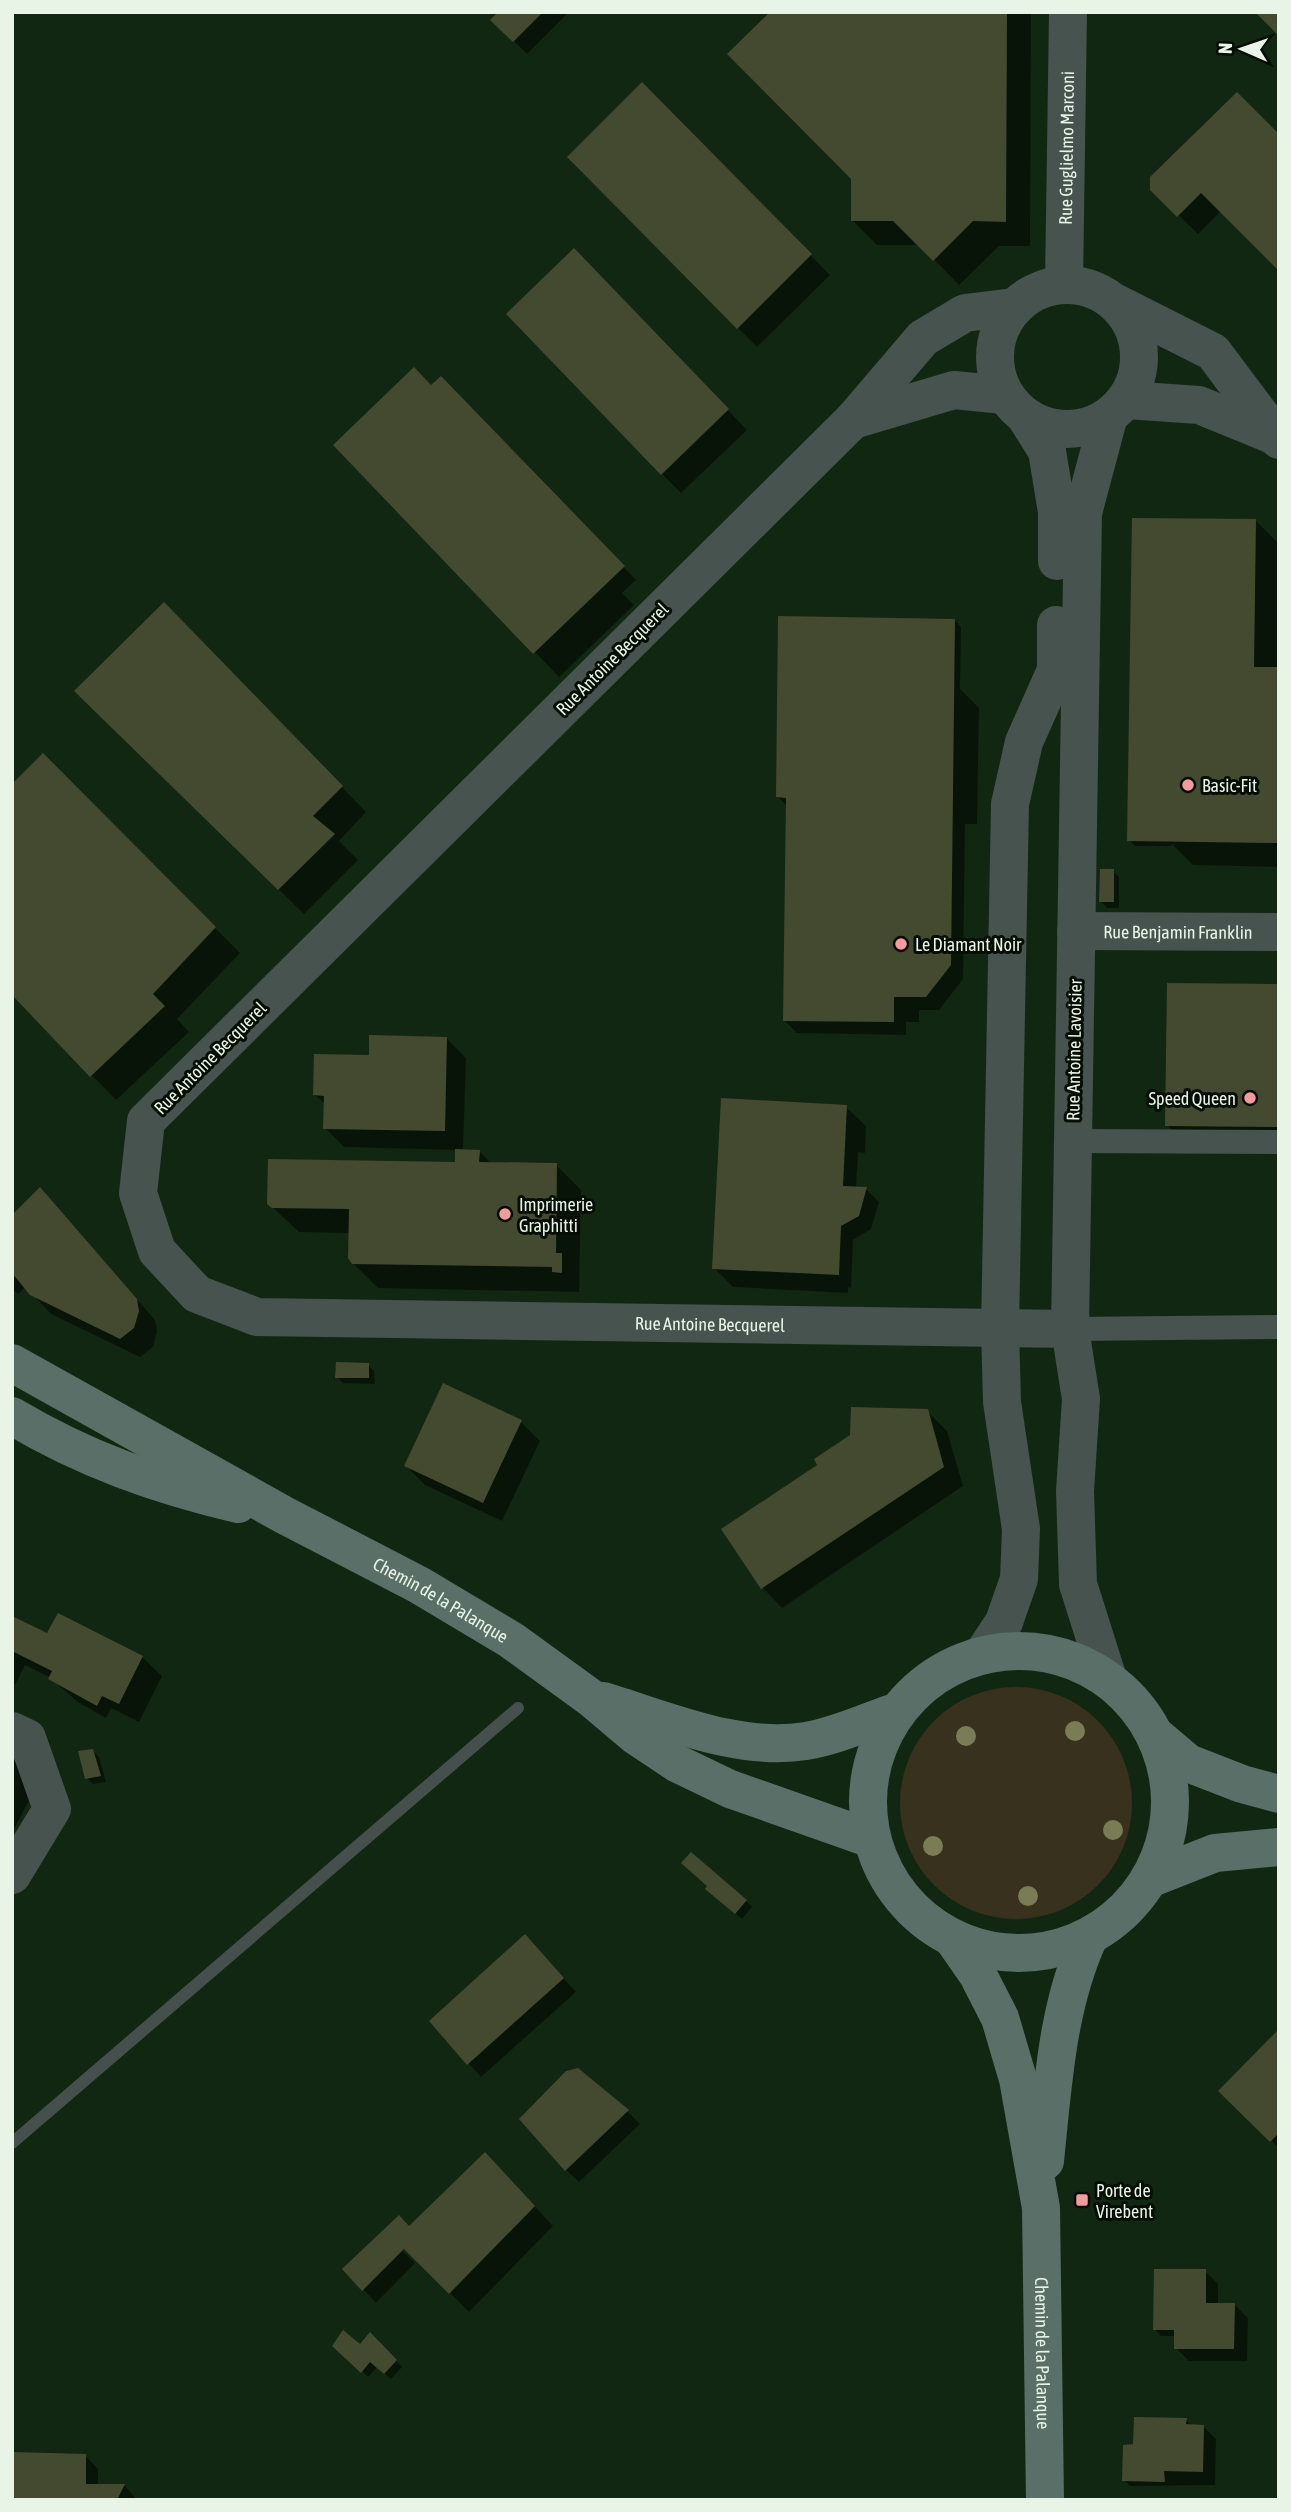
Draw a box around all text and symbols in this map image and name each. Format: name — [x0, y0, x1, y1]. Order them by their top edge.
north arrow — [1207, 14, 1277, 84]
text: N — [1214, 42, 1236, 54]
street label: Rue Guglielmo Marconi — [1054, 71, 1078, 225]
street label: Rue Antoine Becquerel — [552, 598, 673, 719]
place label: Basic-Fit — [1202, 775, 1257, 796]
marker: Basic-Fit — [1180, 777, 1196, 793]
street label: Rue Benjamin Franklin — [1103, 921, 1253, 942]
place label: Le Diamant Noir — [915, 934, 1022, 955]
marker: Le Diamant Noir — [893, 936, 909, 952]
street label: Rue Antoine Lavoisier — [1062, 978, 1086, 1121]
street label: Rue Antoine Becquerel — [150, 997, 271, 1118]
place label: Speed Queen — [1149, 1088, 1236, 1109]
marker: Speed Queen — [1242, 1090, 1258, 1106]
place label: Imprimerie Graphitti — [519, 1194, 593, 1236]
marker: Imprimerie Graphitti — [497, 1206, 513, 1222]
street label: Rue Antoine Becquerel — [635, 1312, 785, 1335]
street label: Chemin de la Palanque — [370, 1553, 512, 1647]
place label: Porte de Virebent — [1096, 2180, 1153, 2222]
marker: Porte de Virebent — [1074, 2192, 1090, 2208]
street label: Chemin de la Palanque — [1031, 2277, 1055, 2430]

